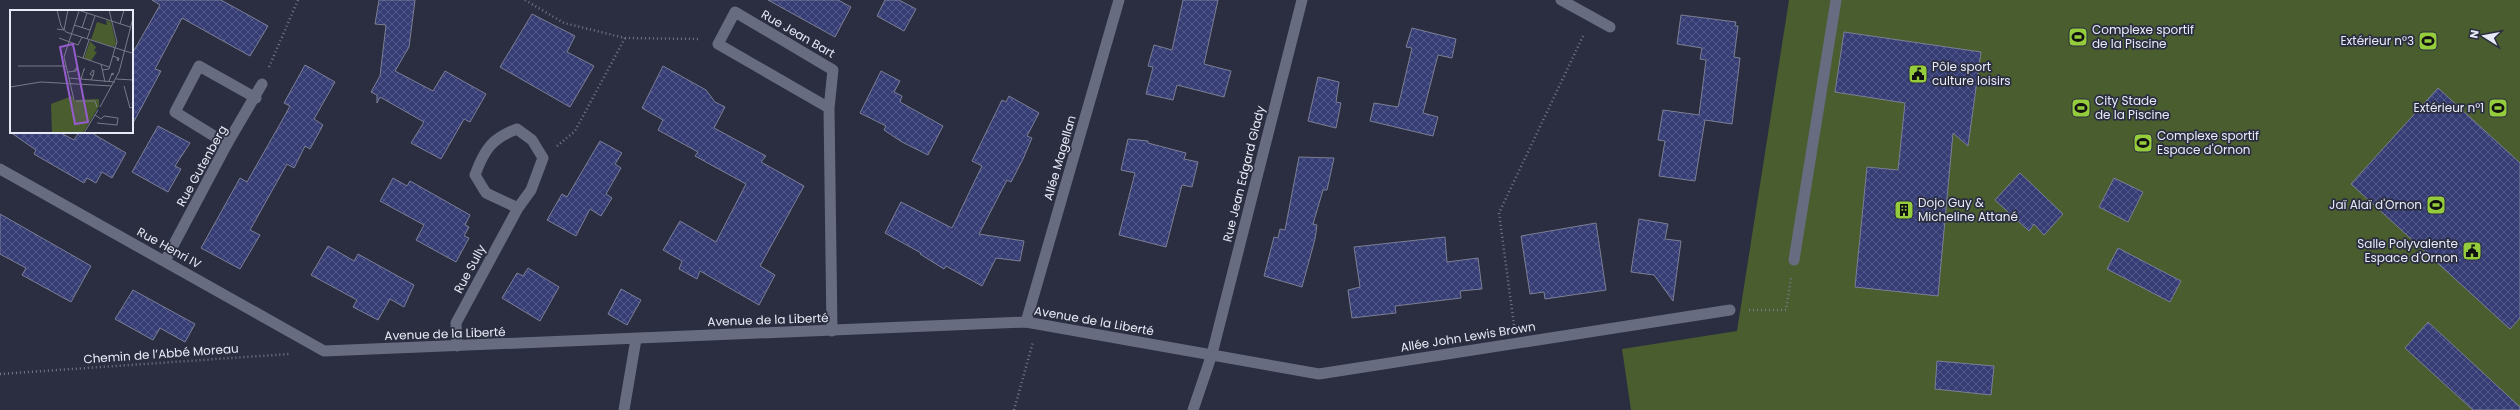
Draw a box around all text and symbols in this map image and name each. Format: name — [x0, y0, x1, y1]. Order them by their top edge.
street label: Rue Jean Bart — [758, 6, 838, 62]
inset map — [10, 10, 133, 133]
north arrow — [2464, 16, 2504, 56]
place label: Complexe sportif de la Piscine — [2092, 21, 2194, 52]
sports icon: Complexe sportif de la Piscine — [2067, 26, 2089, 48]
text: N — [2466, 29, 2483, 40]
sports icon: Extérieur n°3 — [2417, 30, 2439, 52]
place label: Extérieur n°3 — [2340, 32, 2414, 49]
place label: Pôle sport culture loisirs — [1932, 58, 2011, 89]
public building icon: Pôle sport culture loisirs — [1907, 63, 1929, 85]
place label: City Stade de la Piscine — [2095, 92, 2170, 123]
sports icon: City Stade de la Piscine — [2070, 97, 2092, 119]
sports icon: Extérieur n°1 — [2487, 97, 2509, 119]
place label: Extérieur n°1 — [2414, 99, 2484, 116]
street label: Rue Jean Edgard Glady — [1218, 104, 1269, 244]
street label: Allée Magellan — [1039, 113, 1080, 202]
street label: Rue Gutenberg — [172, 122, 231, 209]
place label: Complexe sportif Espace d'Ornon — [2157, 127, 2259, 158]
sports icon: Complexe sportif Espace d'Ornon — [2132, 132, 2154, 154]
place label: Dojo Guy & Micheline Attané — [1918, 194, 2018, 225]
sports icon: Jaï Alaï d'Ornon — [2425, 194, 2447, 216]
place label: Jaï Alaï d'Ornon — [2329, 196, 2422, 213]
building icon: Dojo Guy & Micheline Attané — [1893, 199, 1915, 221]
street label: Rue Henri IV — [134, 223, 204, 272]
place label: Salle Polyvalente Espace d'Ornon — [2357, 235, 2458, 266]
public building icon: Salle Polyvalente Espace d'Ornon — [2461, 240, 2483, 262]
street label: Rue Sully — [450, 241, 490, 296]
street label: Avenue de la Liberté — [1033, 302, 1155, 339]
street label: Avenue de la Liberté — [707, 309, 829, 330]
street label: Allée John Lewis Brown — [1399, 317, 1537, 356]
street label: Avenue de la Liberté — [384, 323, 506, 344]
street label: Chemin de l’Abbé Moreau — [83, 340, 239, 367]

